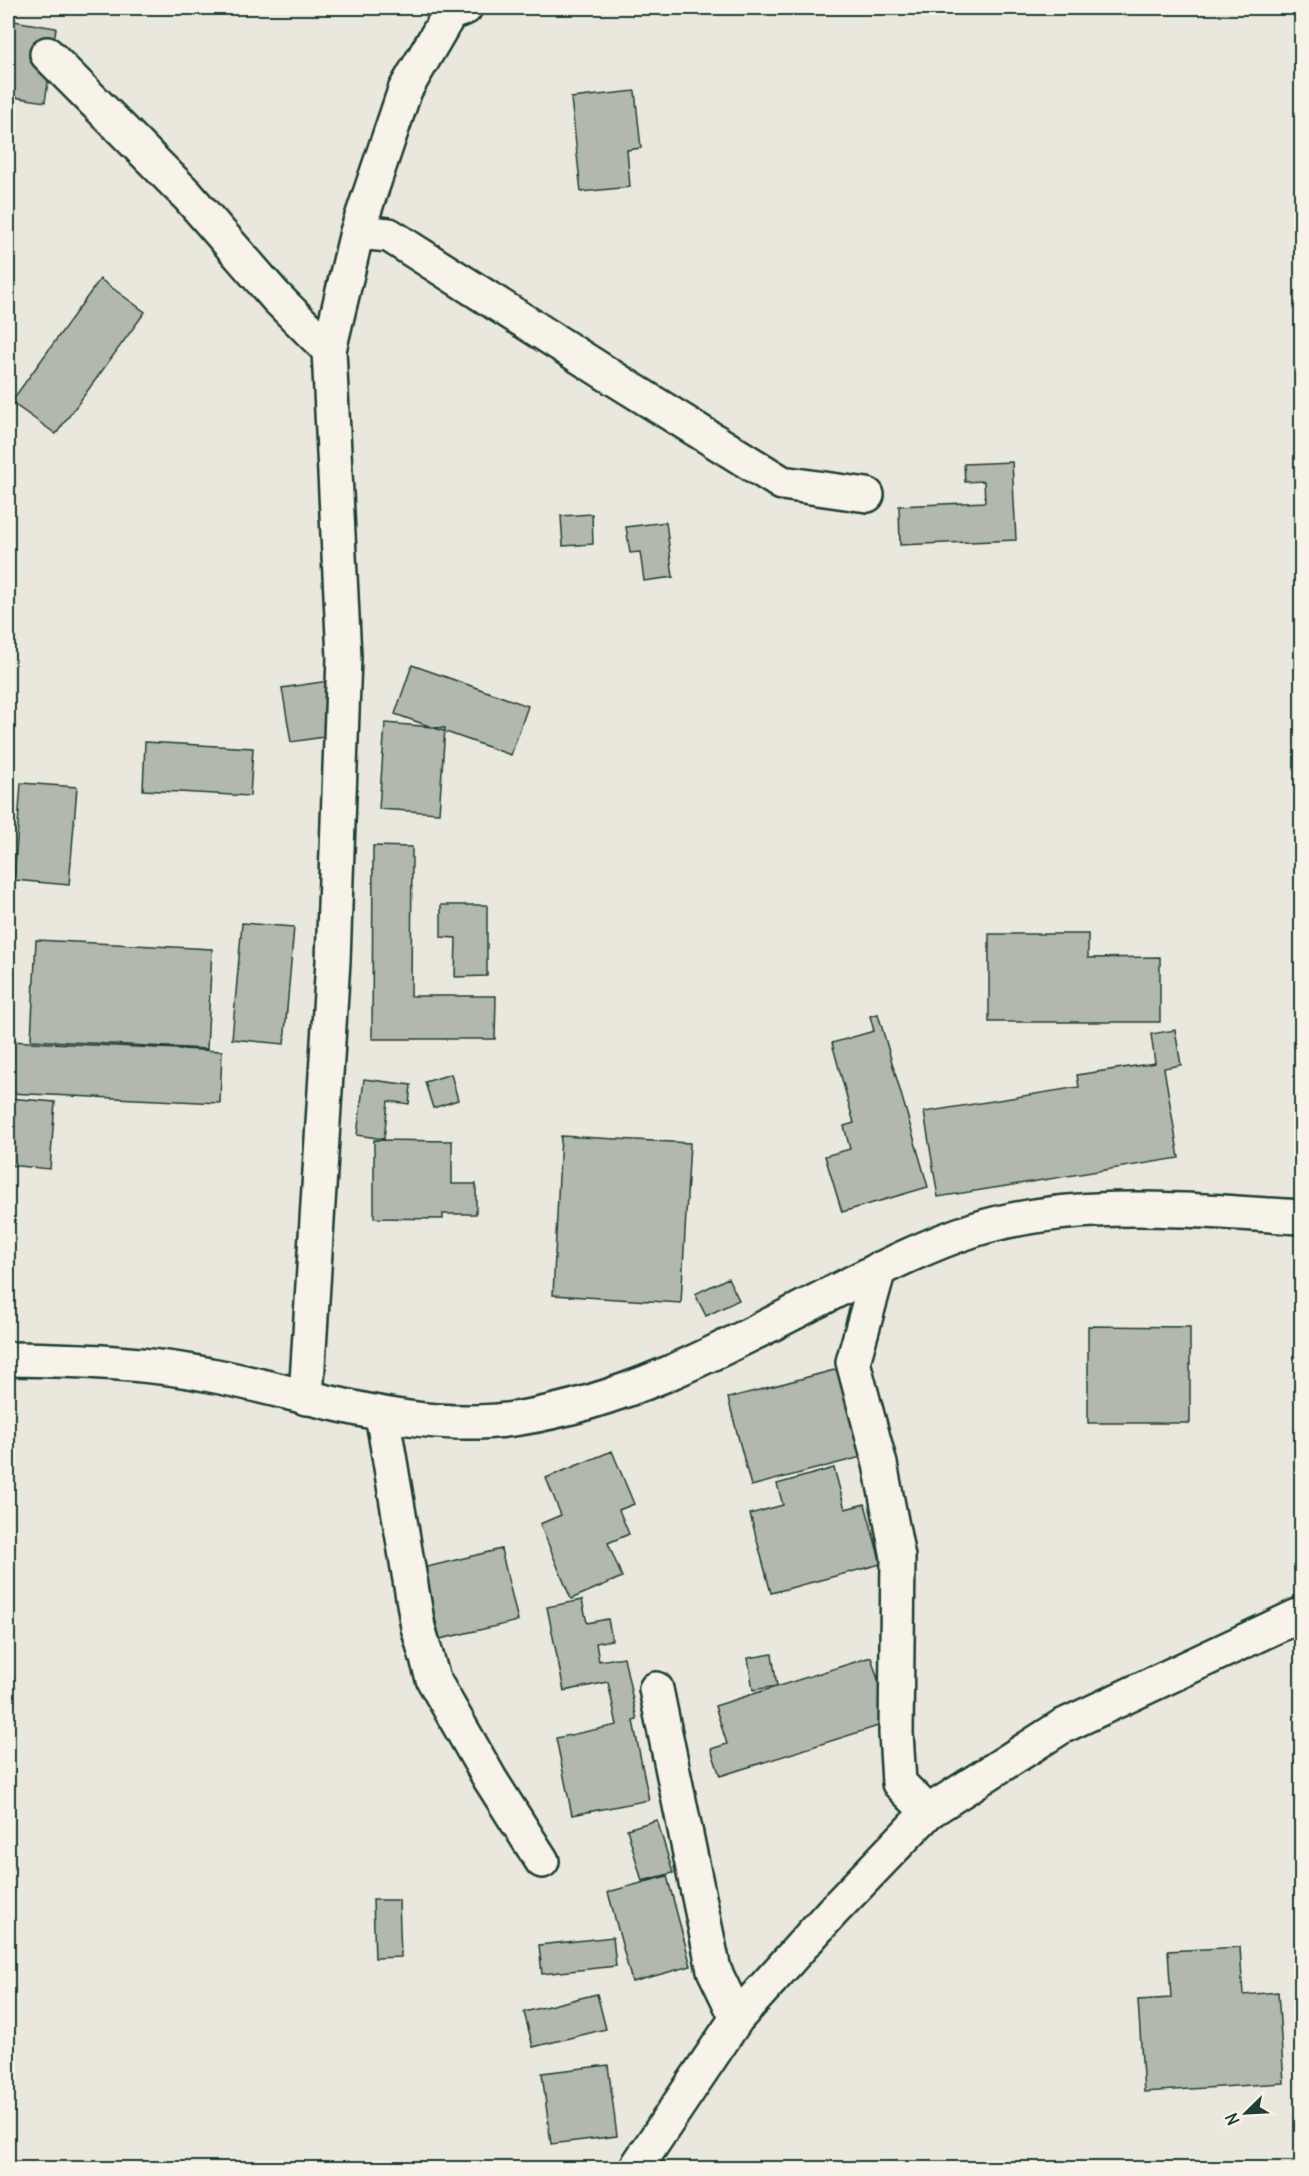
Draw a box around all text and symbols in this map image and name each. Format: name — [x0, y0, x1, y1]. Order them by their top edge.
north arrow — [1216, 2083, 1276, 2143]
text: N — [1221, 2110, 1244, 2128]

